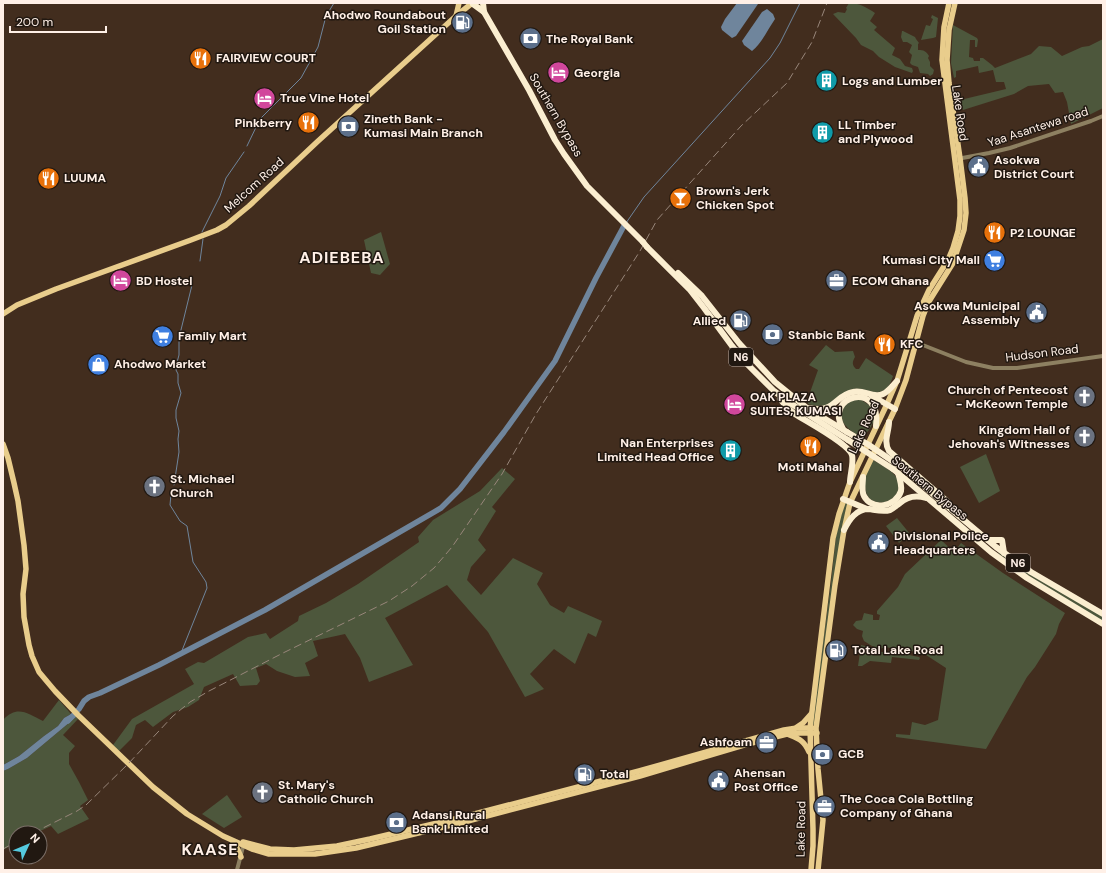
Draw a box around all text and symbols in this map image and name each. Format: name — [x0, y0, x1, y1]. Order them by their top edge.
place label: Ahodwo Roundabout Goil Station — [323, 7, 446, 37]
scale bar — [10, 8, 106, 34]
fuel station icon: Ahodwo Roundabout Goil Station — [449, 9, 475, 35]
text: 200 m — [16, 14, 53, 30]
bank icon: The Royal Bank — [517, 26, 543, 52]
place label: The Royal Bank — [546, 31, 634, 47]
restaurant icon: FAIRVIEW COURT — [188, 45, 214, 71]
place label: FAIRVIEW COURT — [216, 50, 316, 66]
hotel icon: Georgia — [545, 60, 571, 86]
place label: Georgia — [574, 65, 620, 81]
building icon: Logs and Lumber — [814, 68, 840, 94]
street label: Southern Bypass — [526, 70, 586, 160]
place label: Logs and Lumber — [842, 73, 942, 89]
street label: Lake Road — [948, 84, 972, 142]
hotel icon: True Vine Hotel — [252, 85, 278, 111]
place label: True Vine Hotel — [280, 90, 369, 106]
street label: Yaa Asantewa road — [986, 103, 1090, 151]
restaurant icon: Pinkberry — [295, 110, 321, 136]
place label: Zineth Bank - Kumasi Main Branch — [364, 111, 483, 141]
bank icon: Zineth Bank - Kumasi Main Branch — [336, 113, 362, 139]
place label: Pinkberry — [235, 115, 293, 131]
place label: LL Timber and Plywood — [838, 117, 913, 147]
building icon: LL Timber and Plywood — [810, 119, 836, 145]
place label: Asokwa District Court — [994, 152, 1074, 182]
street label: Melcom Road — [221, 154, 287, 216]
public building icon: Asokwa District Court — [966, 154, 992, 180]
restaurant icon: LUUMA — [35, 165, 61, 191]
place label: LUUMA — [64, 170, 106, 186]
place label: Brown's Jerk Chicken Spot — [696, 183, 774, 213]
bar icon: Brown's Jerk Chicken Spot — [667, 185, 693, 211]
restaurant icon: P2 LOUNGE — [982, 220, 1008, 246]
place label: P2 LOUNGE — [1010, 225, 1076, 241]
district label: ADIEBEBA — [299, 247, 385, 268]
supermarket icon: Kumasi City Mall — [982, 247, 1008, 273]
place label: Kumasi City Mall — [883, 252, 980, 268]
hotel icon: BD Hostel — [107, 268, 133, 294]
office icon: ECOM Ghana — [824, 268, 850, 294]
place label: BD Hostel — [136, 273, 193, 289]
place label: ECOM Ghana — [852, 273, 929, 289]
place label: Asokwa Municipal Assembly — [914, 298, 1021, 328]
public building icon: Asokwa Municipal Assembly — [1023, 300, 1049, 326]
fuel station icon: Allied — [728, 308, 754, 334]
place label: Allied — [693, 313, 726, 329]
bank icon: Stanbic Bank — [759, 322, 785, 348]
supermarket icon: Family Mart — [150, 323, 176, 349]
place label: Stanbic Bank — [788, 327, 865, 343]
place label: Family Mart — [178, 328, 247, 344]
restaurant icon: KFC — [872, 331, 898, 357]
place label: KFC — [900, 336, 924, 352]
street label: Hudson Road — [1004, 341, 1080, 365]
road number: N6 — [729, 348, 753, 366]
shop icon: Ahodwo Market — [85, 351, 111, 377]
place label: Ahodwo Market — [114, 356, 206, 372]
place label: Church of Pentecost - McKeown Temple — [947, 382, 1068, 412]
church icon: Church of Pentecost - McKeown Temple — [1071, 384, 1097, 410]
place label: OAK PLAZA SUITES, KUMASI — [750, 389, 842, 419]
hotel icon: OAK PLAZA SUITES, KUMASI — [721, 391, 747, 417]
street label: Lake Road — [845, 398, 883, 456]
place label: Kingdom Hall of Jehovah's Witnesses — [948, 422, 1070, 452]
church icon: Kingdom Hall of Jehovah's Witnesses — [1072, 424, 1098, 450]
restaurant icon: Moti Mahal — [797, 433, 823, 459]
place label: Nan Enterprises Limited Head Office — [597, 435, 714, 465]
building icon: Nan Enterprises Limited Head Office — [717, 437, 743, 463]
street label: Southern Bypass — [888, 452, 972, 524]
place label: Moti Mahal — [778, 459, 842, 475]
place label: St. Michael Church — [170, 471, 234, 501]
church icon: St. Michael Church — [141, 473, 167, 499]
place label: Divisional Police Headquarters — [894, 528, 989, 558]
public building icon: Divisional Police Headquarters — [866, 530, 892, 556]
road number: N6 — [1006, 554, 1030, 572]
fuel station icon: Total Lake Road — [823, 637, 849, 663]
place label: Total Lake Road — [852, 642, 943, 658]
office icon: Ashfoam — [754, 729, 780, 755]
place label: Ashfoam — [700, 734, 752, 750]
bank icon: GCB — [809, 741, 835, 767]
place label: GCB — [838, 746, 864, 762]
fuel station icon: Total — [572, 761, 598, 787]
place label: Ahensan Post Office — [734, 765, 798, 795]
place label: Total — [600, 766, 629, 782]
public building icon: Ahensan Post Office — [705, 767, 731, 793]
place label: St. Mary's Catholic Church — [278, 777, 374, 807]
church icon: St. Mary's Catholic Church — [250, 779, 276, 805]
place label: The Coca Cola Bottling Company of Ghana — [840, 791, 973, 821]
office icon: The Coca Cola Bottling Company of Ghana — [812, 793, 838, 819]
street label: Lake Road — [793, 801, 809, 857]
place label: Adansi Rural Bank Limited — [412, 807, 489, 837]
bank icon: Adansi Rural Bank Limited — [384, 809, 410, 835]
north arrow — [8, 825, 48, 865]
text: N — [27, 830, 43, 846]
district label: KAASE — [181, 839, 239, 860]

